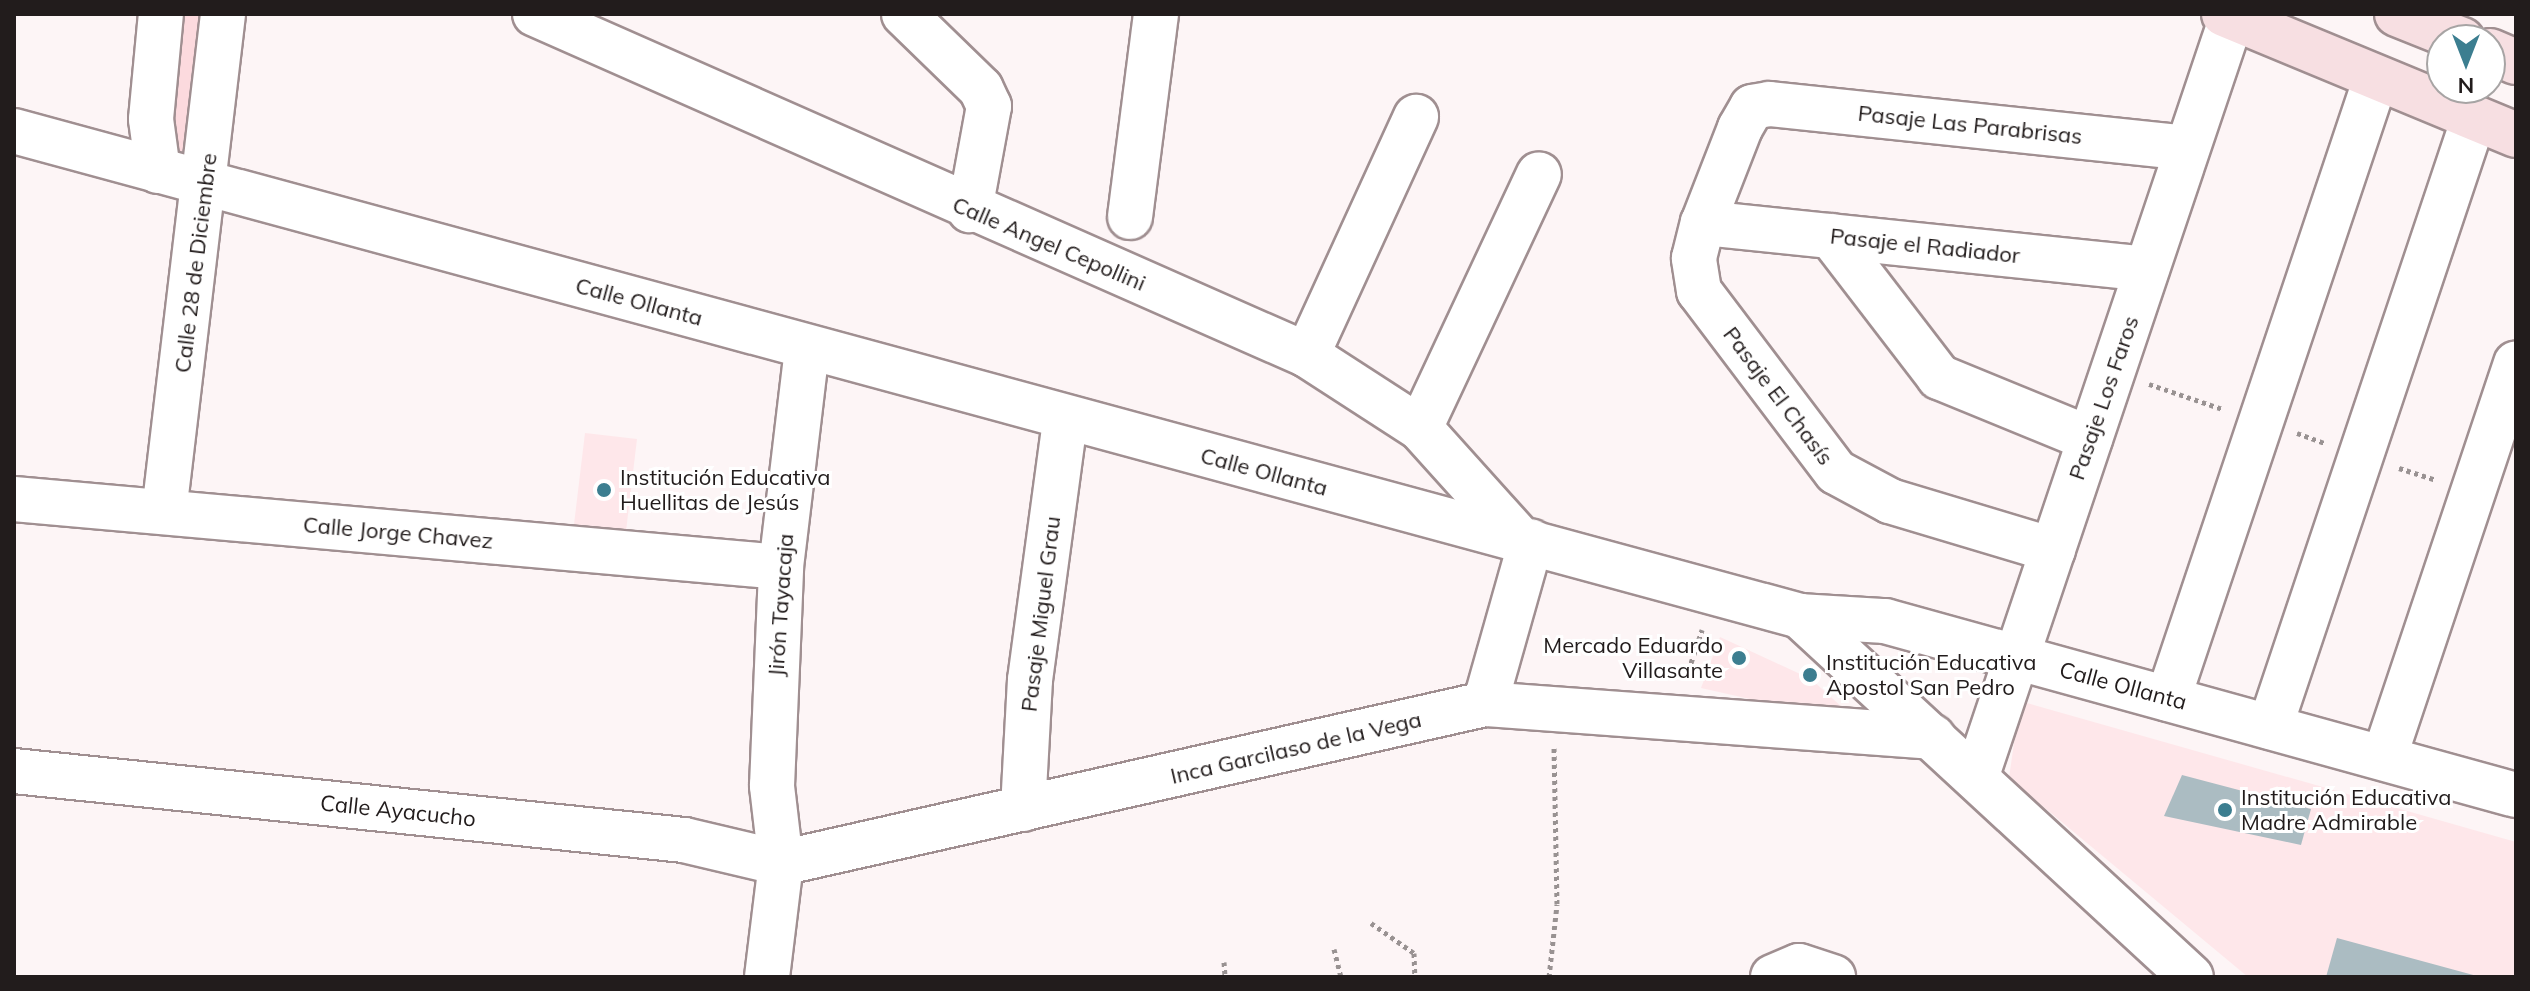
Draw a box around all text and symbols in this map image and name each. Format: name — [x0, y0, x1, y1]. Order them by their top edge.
north arrow — [2426, 24, 2506, 104]
text: N — [2458, 72, 2474, 100]
street label: Pasaje Las Parabrisas — [1857, 100, 2083, 150]
street label: Calle 28 de Diciembre — [169, 152, 223, 374]
street label: Calle Angel Cepollini — [948, 191, 1150, 297]
street label: Pasaje el Radiador — [1829, 223, 2021, 269]
street label: Calle Ollanta — [573, 272, 705, 332]
street label: Pasaje Los Faros — [2064, 313, 2144, 483]
street label: Pasaje El Chasís — [1717, 322, 1839, 470]
street label: Calle Ollanta — [1198, 442, 1330, 502]
place label: Institución Educativa Huellitas de Jesús — [620, 464, 830, 516]
marker: Institución Educativa Huellitas de Jesús — [595, 481, 613, 499]
street label: Calle Jorge Chavez — [302, 512, 494, 554]
street label: Pasaje Miguel Grau — [1016, 515, 1066, 713]
street label: Jirón Tayacaja — [763, 533, 799, 677]
place label: Mercado Eduardo Villasante — [1543, 632, 1723, 684]
marker: Mercado Eduardo Villasante — [1730, 649, 1748, 667]
place label: Institución Educativa Apostol San Pedro — [1826, 649, 2036, 700]
street label: Calle Ollanta — [2057, 656, 2189, 716]
marker: Institución Educativa Apostol San Pedro — [1801, 666, 1819, 684]
street label: Inca Garcilaso de la Vega — [1168, 706, 1424, 790]
place label: Institución Educativa Madre Admirable — [2241, 784, 2451, 836]
street label: Calle Ayacucho — [319, 790, 477, 832]
marker: Institución Educativa Madre Admirable — [2216, 801, 2234, 819]

